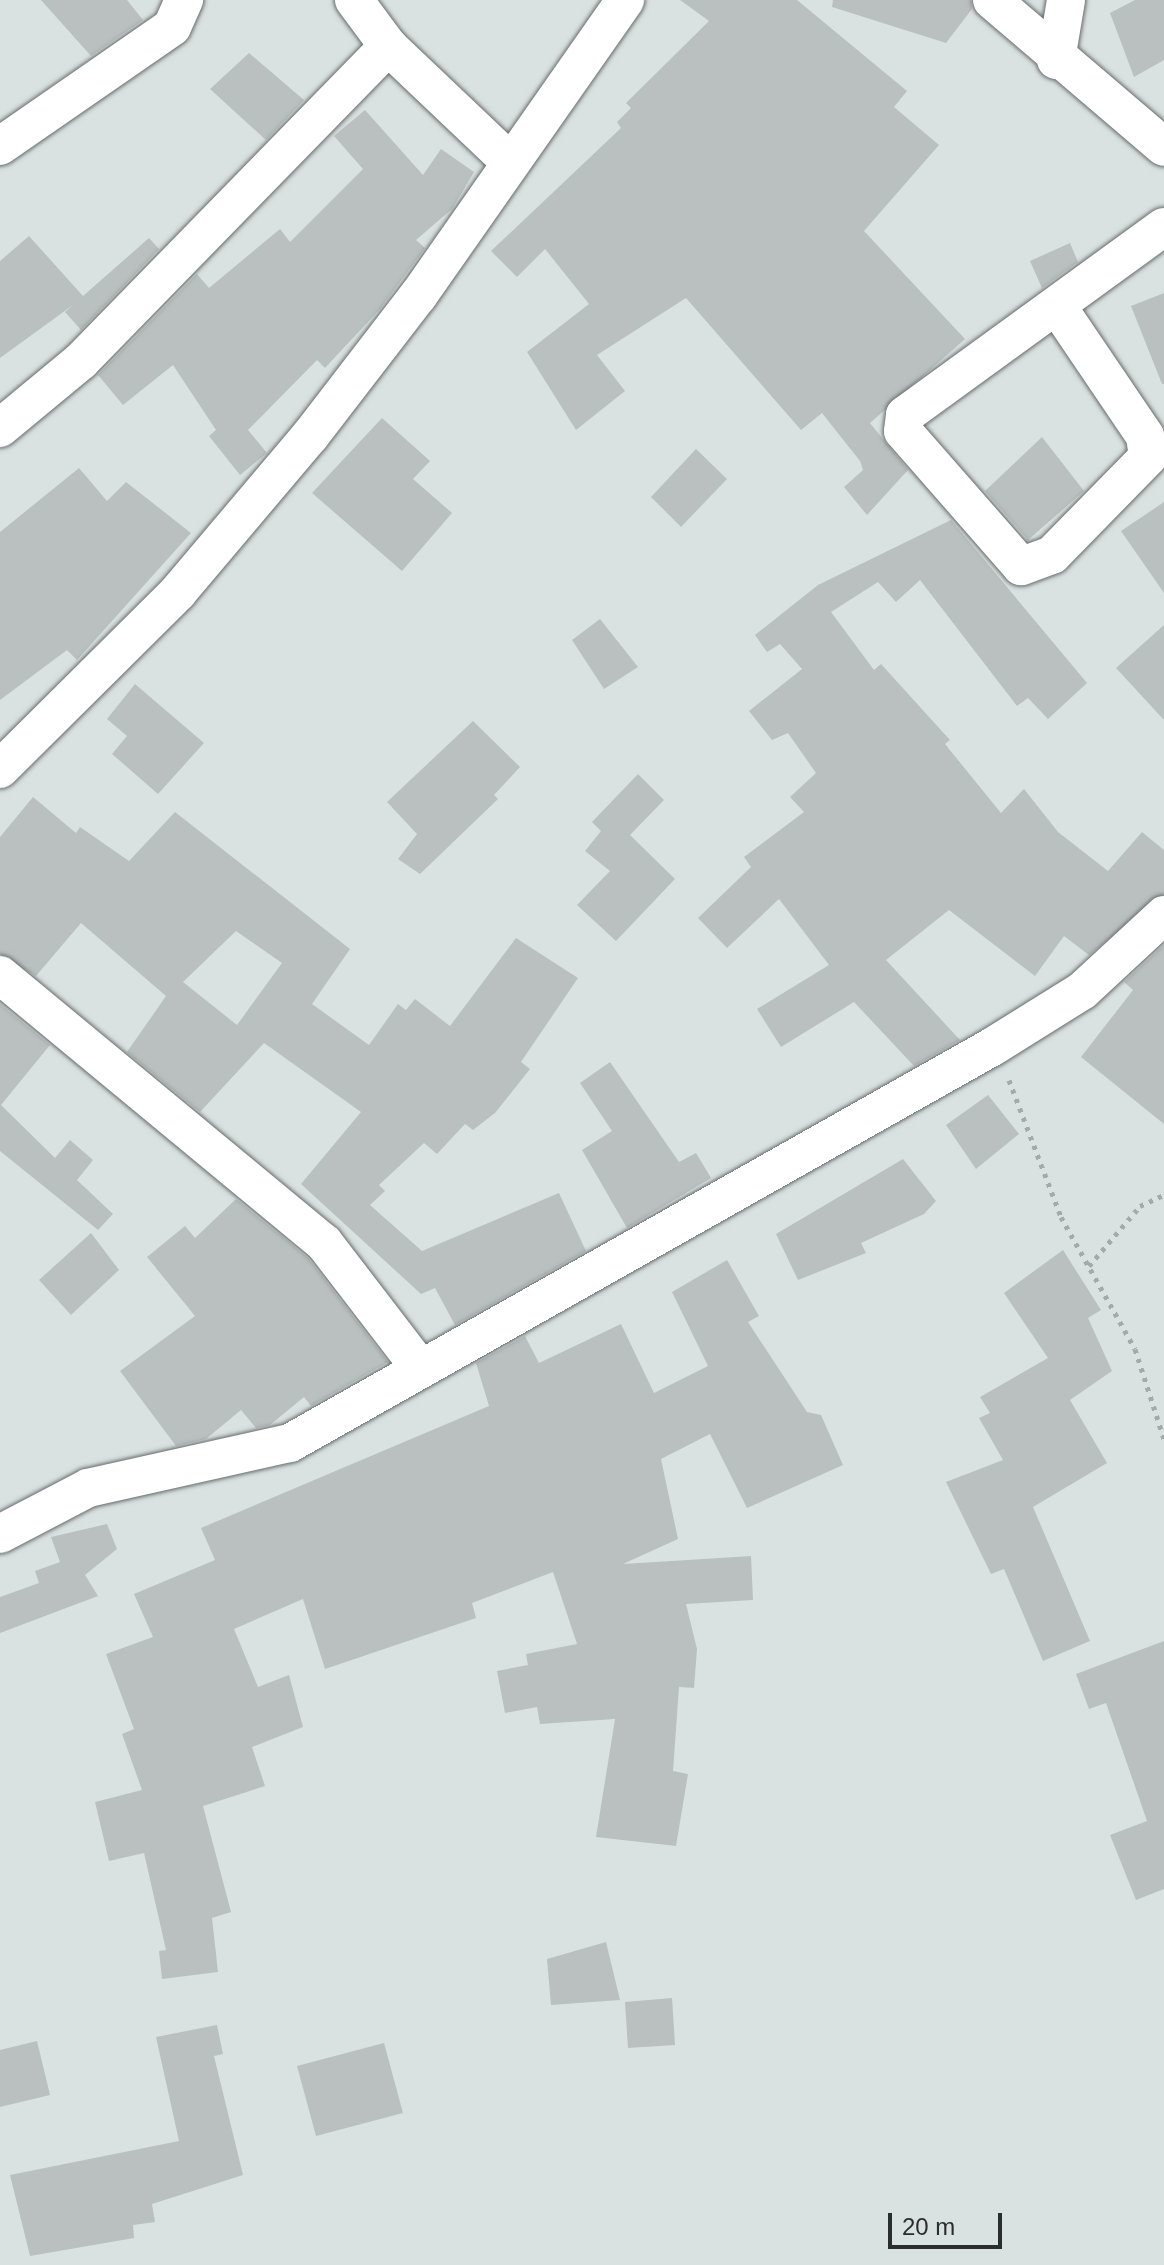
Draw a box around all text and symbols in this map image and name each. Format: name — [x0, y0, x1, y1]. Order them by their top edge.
scale bar — [892, 2197, 1006, 2247]
text: 20 m — [902, 2213, 955, 2240]

